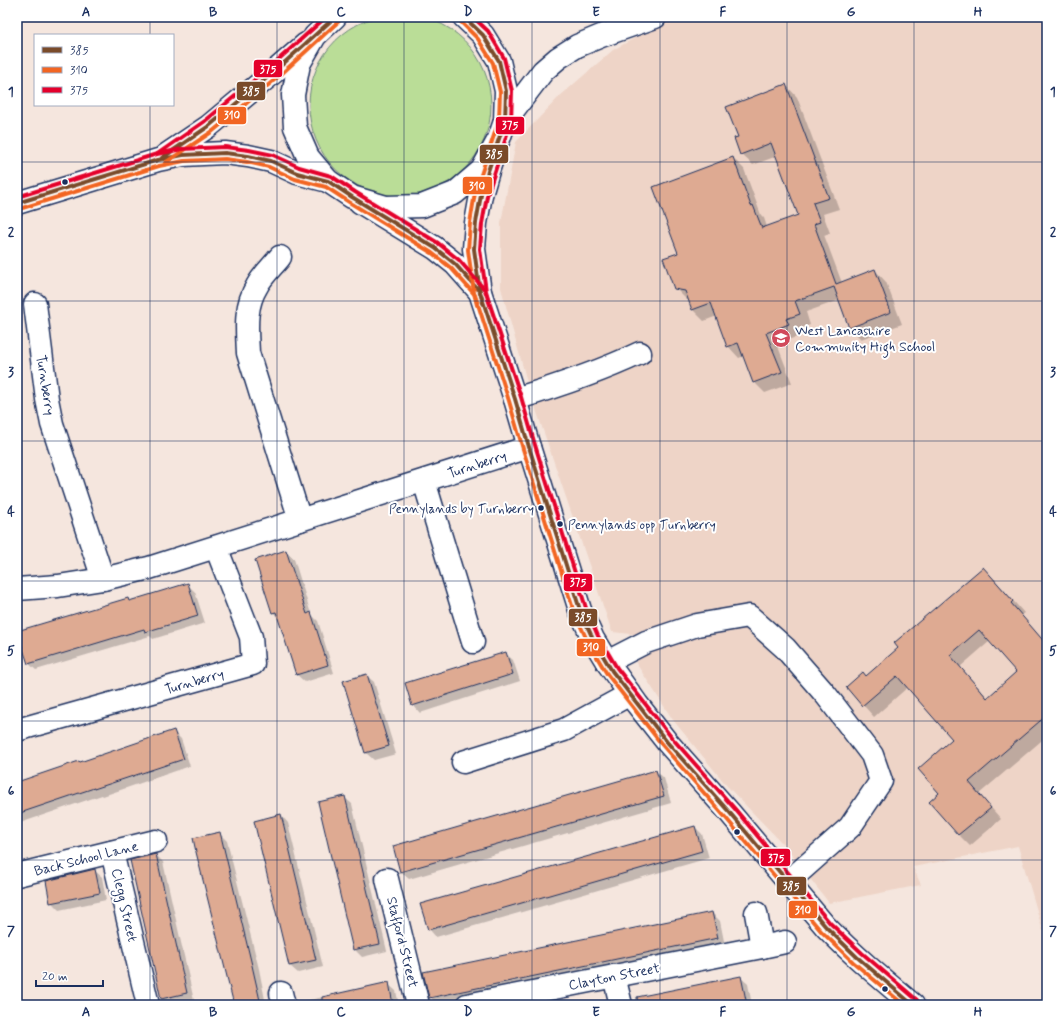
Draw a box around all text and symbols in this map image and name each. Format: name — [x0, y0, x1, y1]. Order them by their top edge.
text: A — [82, 4, 90, 21]
text: B — [209, 4, 218, 21]
text: C — [336, 4, 346, 21]
text: D — [464, 4, 473, 21]
text: E — [592, 4, 600, 21]
text: F — [720, 4, 727, 21]
text: G — [847, 4, 856, 21]
text: H — [974, 4, 983, 21]
legend — [34, 34, 174, 106]
text: 385 — [70, 43, 89, 59]
line badge: 375 — [253, 59, 283, 78]
text: 310 — [70, 63, 88, 79]
text: 375 — [260, 63, 276, 77]
line badge: 385 — [236, 81, 266, 101]
text: 375 — [70, 83, 88, 99]
text: 1 — [8, 84, 14, 101]
text: 1 — [1050, 84, 1056, 101]
text: 385 — [242, 85, 260, 99]
line badge: 310 — [217, 106, 247, 125]
text: 310 — [224, 109, 241, 123]
line badge: 375 — [495, 116, 525, 135]
text: 375 — [502, 119, 518, 133]
line badge: 385 — [479, 144, 509, 164]
text: 385 — [485, 148, 503, 162]
line badge: 310 — [462, 176, 493, 195]
unlabelled marker — [60, 177, 70, 187]
text: 310 — [469, 180, 486, 194]
text: 2 — [8, 224, 15, 241]
text: 2 — [1050, 224, 1057, 241]
place label: West Lancashire Community High School — [795, 322, 935, 358]
school or university icon: West Lancashire Community High School — [770, 327, 792, 349]
street label: Turnberry — [31, 354, 59, 417]
text: 3 — [8, 364, 14, 381]
text: 3 — [1050, 364, 1056, 381]
street label: Turnberry — [446, 447, 509, 483]
place label: Pennylands by Turnberry — [389, 501, 534, 518]
marker: Pennylands by Turnberry — [536, 503, 546, 513]
text: 4 — [7, 504, 15, 521]
text: 4 — [1049, 504, 1057, 521]
place label: Pennylands opp Turnberry — [568, 517, 716, 534]
marker: Pennylands opp Turnberry — [555, 519, 565, 529]
line badge: 375 — [563, 573, 593, 592]
text: 375 — [570, 576, 586, 590]
line badge: 385 — [568, 608, 598, 627]
text: 385 — [574, 611, 592, 625]
line badge: 310 — [576, 638, 606, 657]
text: 310 — [583, 641, 600, 655]
text: 5 — [7, 643, 15, 660]
text: 5 — [1049, 643, 1057, 660]
street label: Turnberry — [163, 665, 226, 699]
text: 6 — [8, 783, 15, 800]
text: 6 — [1050, 783, 1057, 800]
unlabelled marker — [732, 827, 742, 837]
street label: Back School Lane — [32, 837, 140, 881]
line badge: 375 — [760, 848, 791, 867]
text: 375 — [768, 852, 784, 866]
street label: Clegg Street — [106, 867, 141, 944]
line badge: 385 — [776, 876, 807, 896]
text: 385 — [782, 880, 800, 894]
street label: Stafford Street — [380, 895, 422, 990]
line badge: 310 — [788, 900, 818, 919]
text: 310 — [795, 904, 812, 918]
text: 7 — [7, 923, 15, 940]
text: 7 — [1049, 923, 1057, 940]
street label: Clayton Street — [567, 959, 662, 995]
scale bar — [36, 962, 103, 988]
text: 20 m — [42, 969, 68, 985]
unlabelled marker — [880, 984, 890, 994]
text: A — [82, 1004, 90, 1021]
text: B — [209, 1004, 218, 1021]
text: C — [336, 1004, 346, 1021]
text: D — [464, 1004, 473, 1021]
text: E — [592, 1004, 600, 1021]
text: F — [720, 1004, 727, 1021]
text: G — [847, 1004, 856, 1021]
text: H — [974, 1004, 983, 1021]

